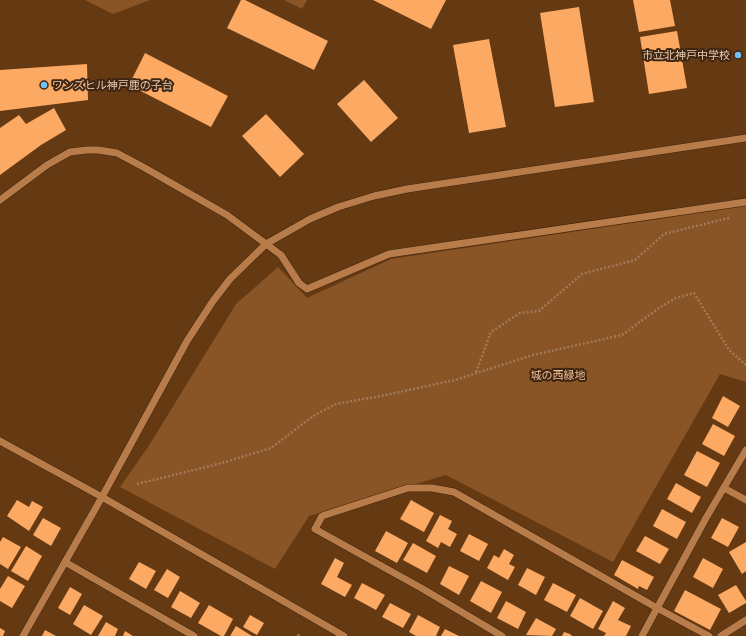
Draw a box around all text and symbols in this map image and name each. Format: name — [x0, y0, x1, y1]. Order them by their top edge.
place label: 市立北神戸中学校 — [642, 48, 730, 61]
marker: 市立北神戸中学校 — [733, 50, 743, 60]
place label: ワンズヒル神戸鹿の子台 — [52, 78, 173, 91]
marker: ワンズヒル神戸鹿の子台 — [39, 80, 49, 90]
park label: 城の西緑地 — [531, 368, 586, 381]

